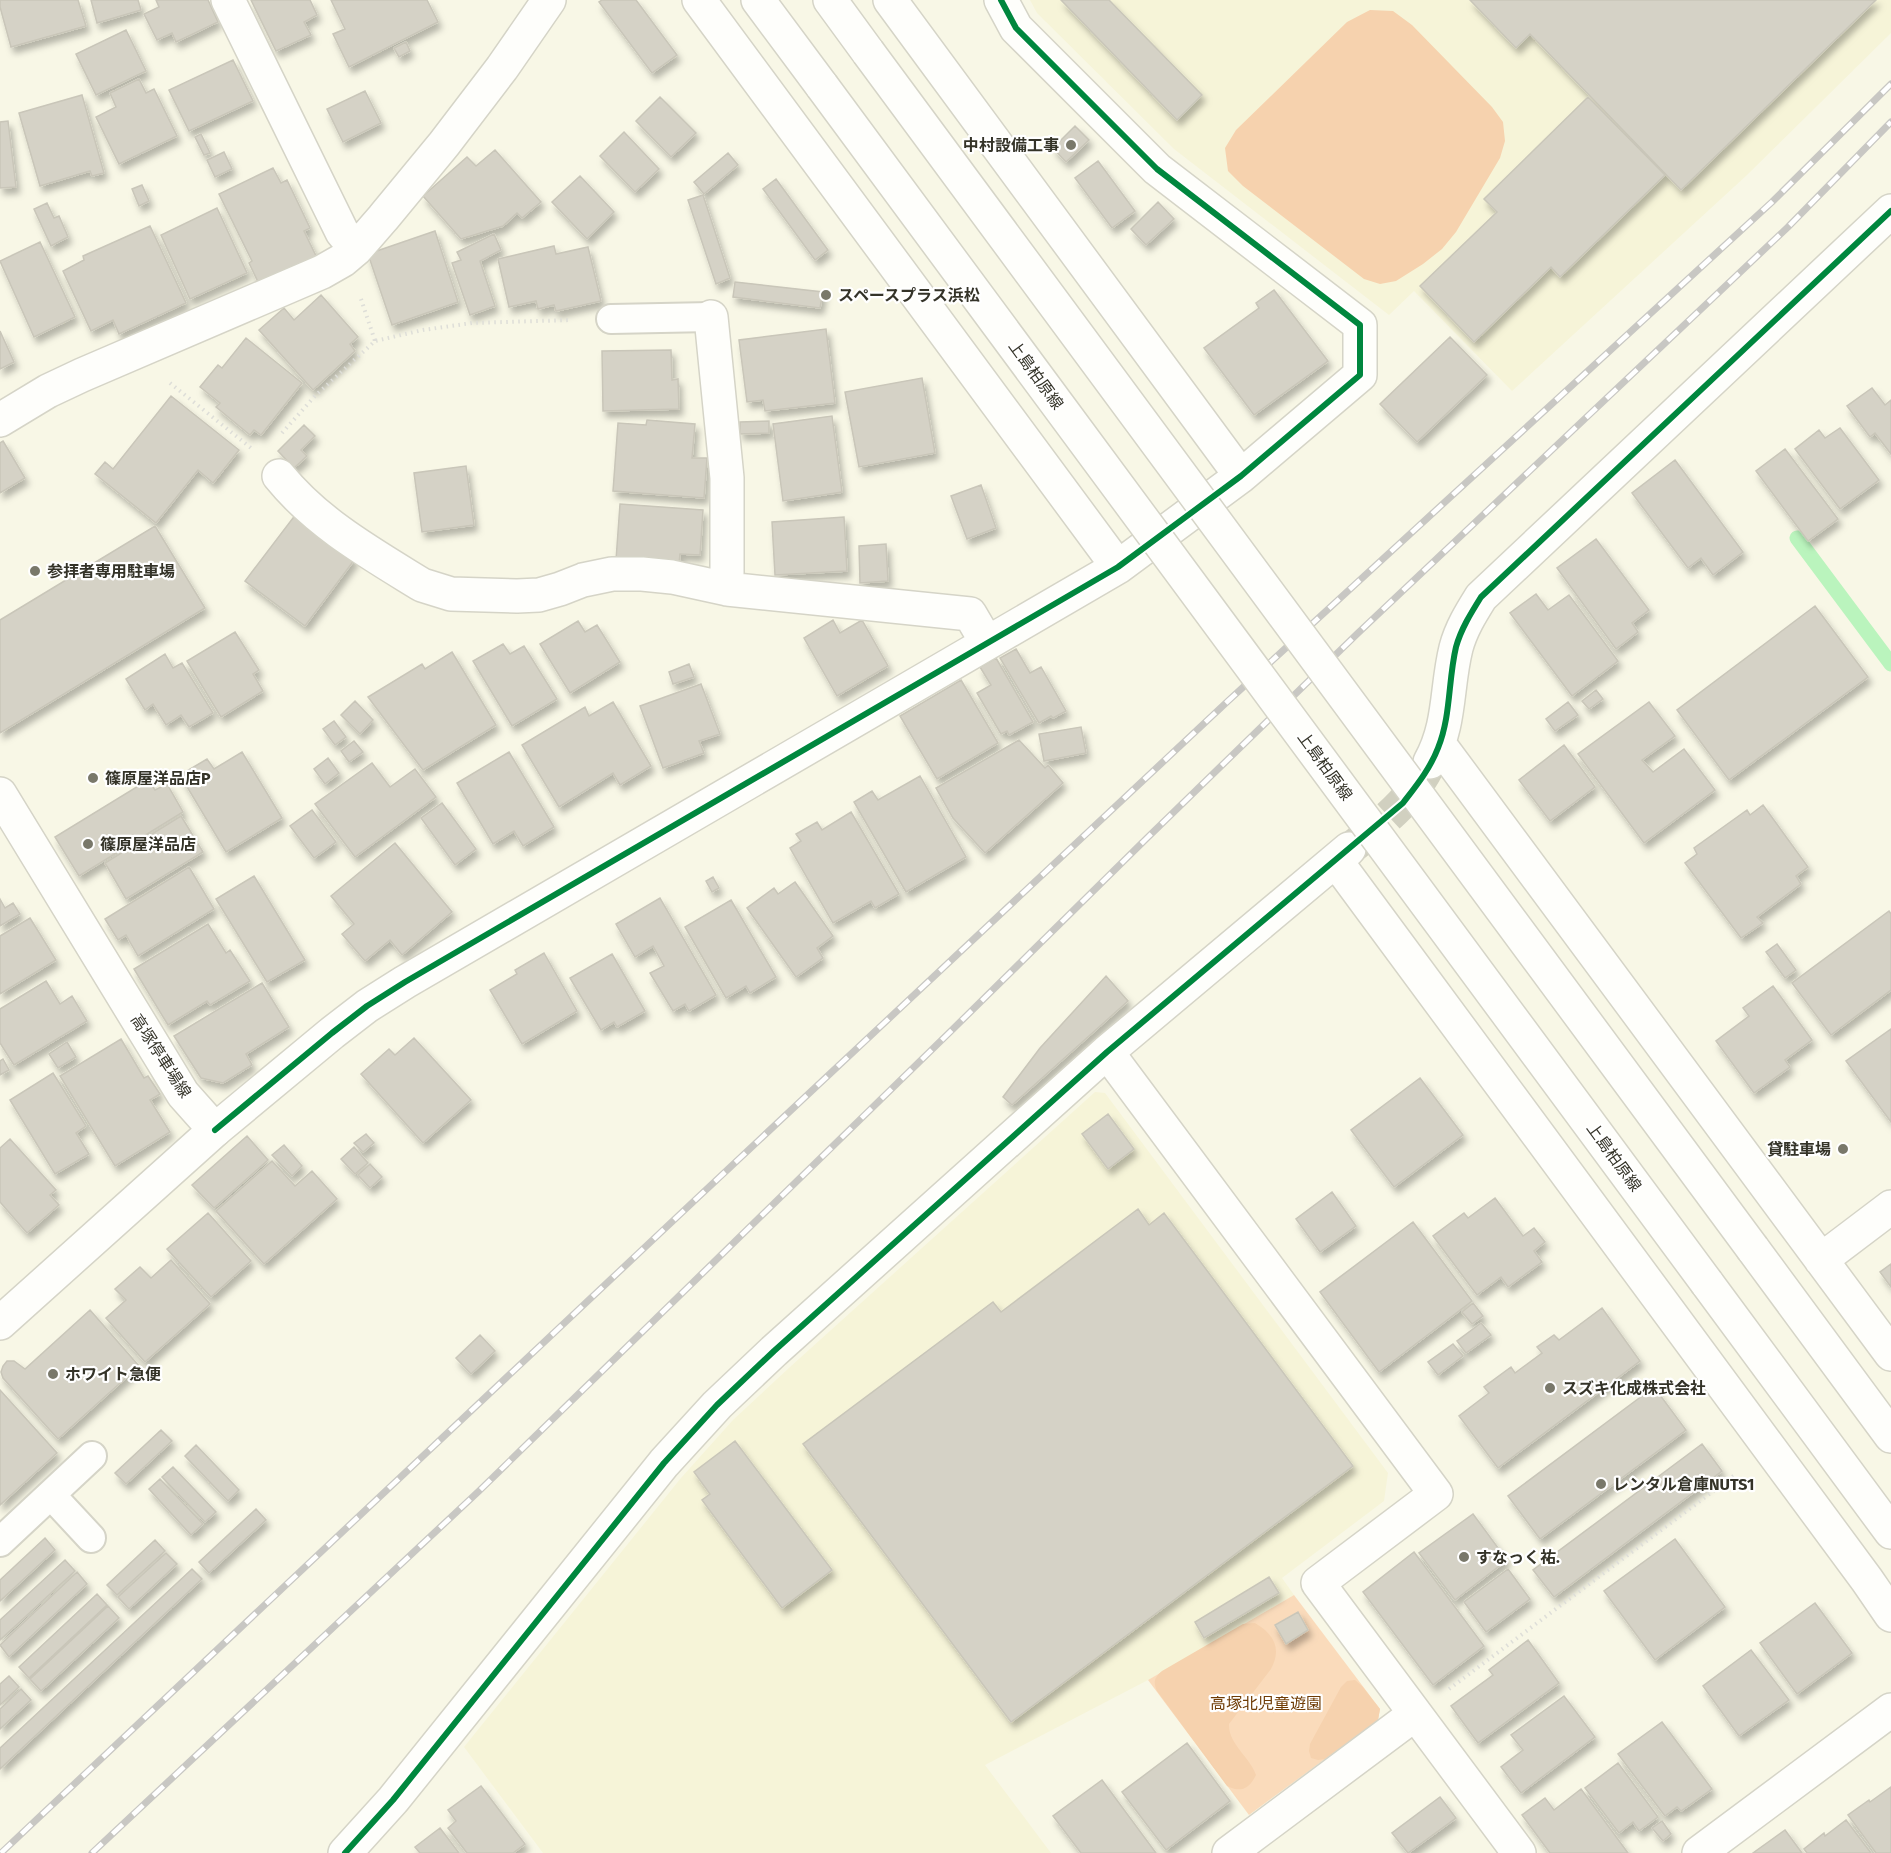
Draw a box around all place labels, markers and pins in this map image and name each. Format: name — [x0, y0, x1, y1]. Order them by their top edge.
place label: 中村設備工事 — [963, 136, 1059, 155]
marker: 中村設備工事 — [1064, 138, 1078, 152]
place label: スペースプラス浜松 — [838, 286, 980, 305]
marker: スペースプラス浜松 — [819, 288, 833, 302]
place label: 参拝者専用駐車場 — [47, 562, 175, 581]
marker: 参拝者専用駐車場 — [28, 564, 42, 578]
place label: 篠原屋洋品店P — [105, 769, 211, 788]
marker: 篠原屋洋品店P — [86, 771, 100, 785]
place label: 篠原屋洋品店 — [100, 835, 196, 854]
marker: 篠原屋洋品店 — [81, 837, 95, 851]
place label: 貸駐車場 — [1767, 1140, 1831, 1159]
marker: 貸駐車場 — [1836, 1142, 1850, 1156]
place label: ホワイト急便 — [65, 1365, 161, 1384]
marker: ホワイト急便 — [46, 1367, 60, 1381]
place label: スズキ化成株式会社 — [1562, 1379, 1706, 1398]
marker: スズキ化成株式会社 — [1543, 1381, 1557, 1395]
place label: レンタル倉庫NUTS1 — [1613, 1475, 1754, 1494]
marker: レンタル倉庫NUTS1 — [1594, 1477, 1608, 1491]
place label: すなっく祐. — [1476, 1548, 1560, 1567]
marker: すなっく祐. — [1457, 1550, 1471, 1564]

